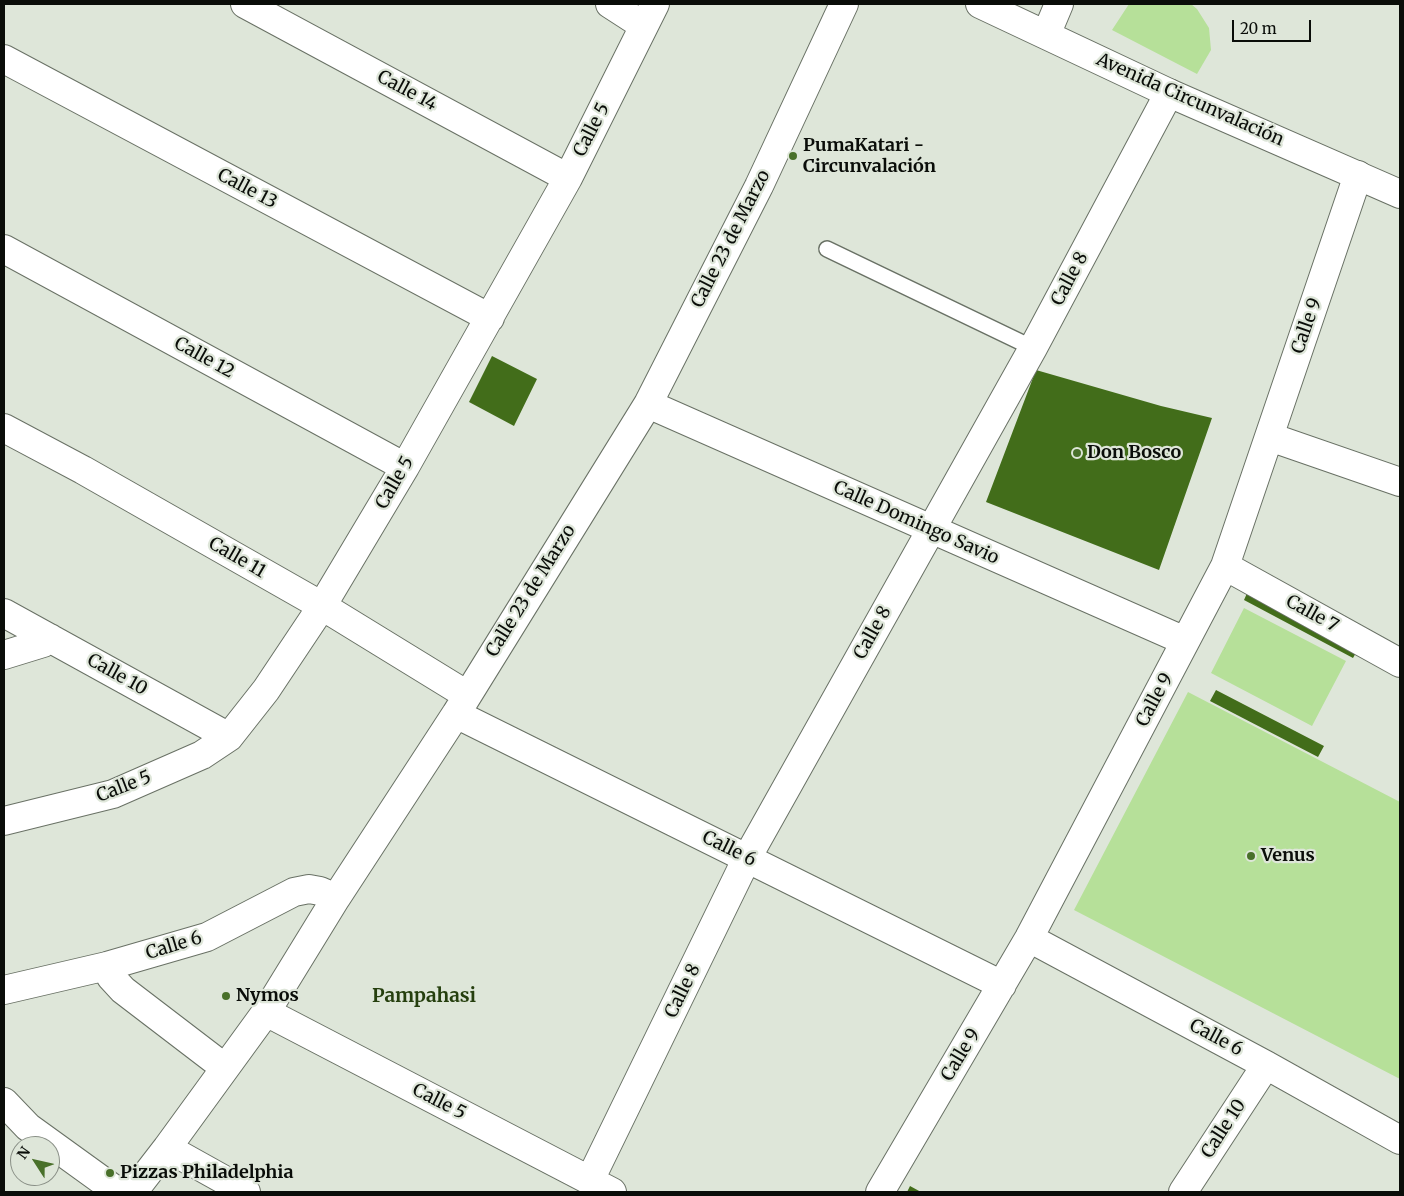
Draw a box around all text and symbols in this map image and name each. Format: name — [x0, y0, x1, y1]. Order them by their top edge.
scale bar — [1234, 10, 1313, 42]
text: 20 m — [1240, 19, 1277, 38]
street label: Avenida Circunvalación — [1093, 49, 1287, 151]
street label: Calle 14 — [373, 66, 441, 116]
street label: Calle 5 — [569, 100, 615, 160]
place label: PumaKatari - Circunvalación — [803, 135, 936, 178]
marker: PumaKatari - Circunvalación — [787, 150, 799, 162]
street label: Calle 13 — [214, 164, 280, 214]
street label: Calle 23 de Marzo — [687, 167, 775, 311]
street label: Calle 8 — [1047, 249, 1093, 309]
street label: Calle 9 — [1287, 295, 1327, 357]
street label: Calle 12 — [170, 333, 238, 383]
place label: Don Bosco — [1087, 442, 1181, 464]
marker: Don Bosco — [1071, 447, 1083, 459]
street label: Calle 5 — [371, 453, 419, 513]
street label: Calle Domingo Savio — [830, 477, 1002, 569]
street label: Calle 23 de Marzo — [482, 521, 580, 661]
street label: Calle 11 — [205, 533, 269, 583]
street label: Calle 7 — [1282, 591, 1342, 637]
street label: Calle 8 — [850, 603, 896, 663]
street label: Calle 10 — [83, 650, 151, 700]
street label: Calle 9 — [1132, 670, 1178, 730]
street label: Calle 5 — [94, 767, 154, 807]
street label: Calle 6 — [698, 827, 760, 871]
place label: Venus — [1261, 845, 1315, 867]
marker: Venus — [1245, 850, 1257, 862]
street label: Calle 6 — [143, 927, 205, 965]
street label: Calle 8 — [661, 961, 705, 1021]
place label: Nymos — [236, 985, 299, 1007]
district label: Pampahasi — [372, 986, 476, 1008]
marker: Nymos — [220, 990, 232, 1002]
street label: Calle 6 — [1186, 1015, 1246, 1061]
street label: Calle 9 — [937, 1025, 985, 1085]
street label: Calle 5 — [409, 1079, 469, 1125]
street label: Calle 10 — [1197, 1096, 1251, 1162]
north arrow — [10, 1136, 60, 1186]
text: N — [13, 1143, 34, 1163]
place label: Pizzas Philadelphia — [120, 1162, 294, 1184]
marker: Pizzas Philadelphia — [104, 1167, 116, 1179]

